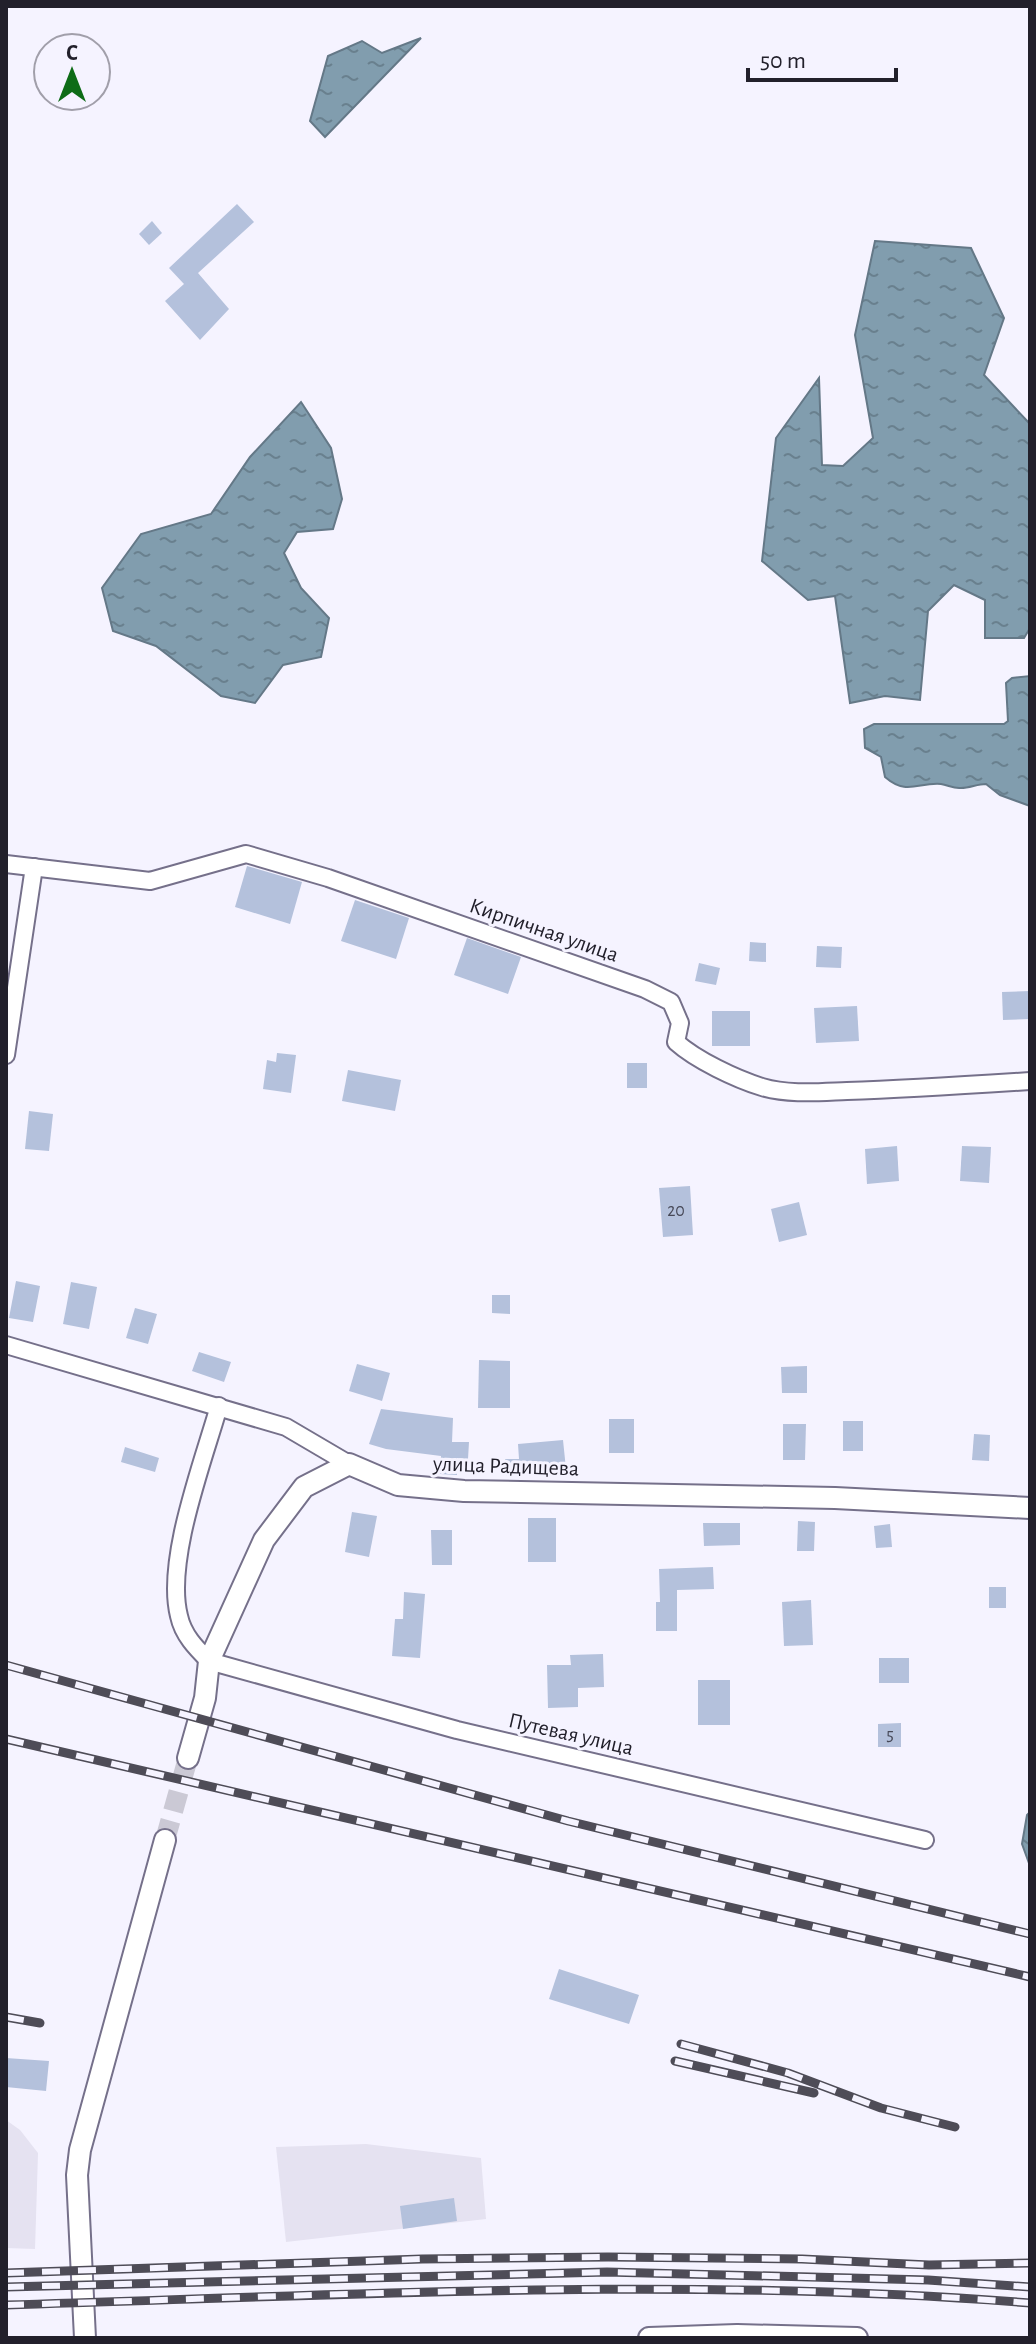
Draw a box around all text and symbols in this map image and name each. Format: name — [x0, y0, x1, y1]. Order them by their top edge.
north arrow — [32, 32, 112, 112]
scale bar — [748, 32, 896, 82]
text: С — [66, 42, 78, 64]
text: 50 m — [760, 49, 806, 73]
street label: Кирпичная улица — [467, 894, 621, 966]
house number: 20 — [667, 1202, 685, 1220]
street label: улица Радищева — [432, 1452, 579, 1480]
street label: Путевая улица — [506, 1709, 636, 1759]
house number: 5 — [886, 1726, 894, 1744]

